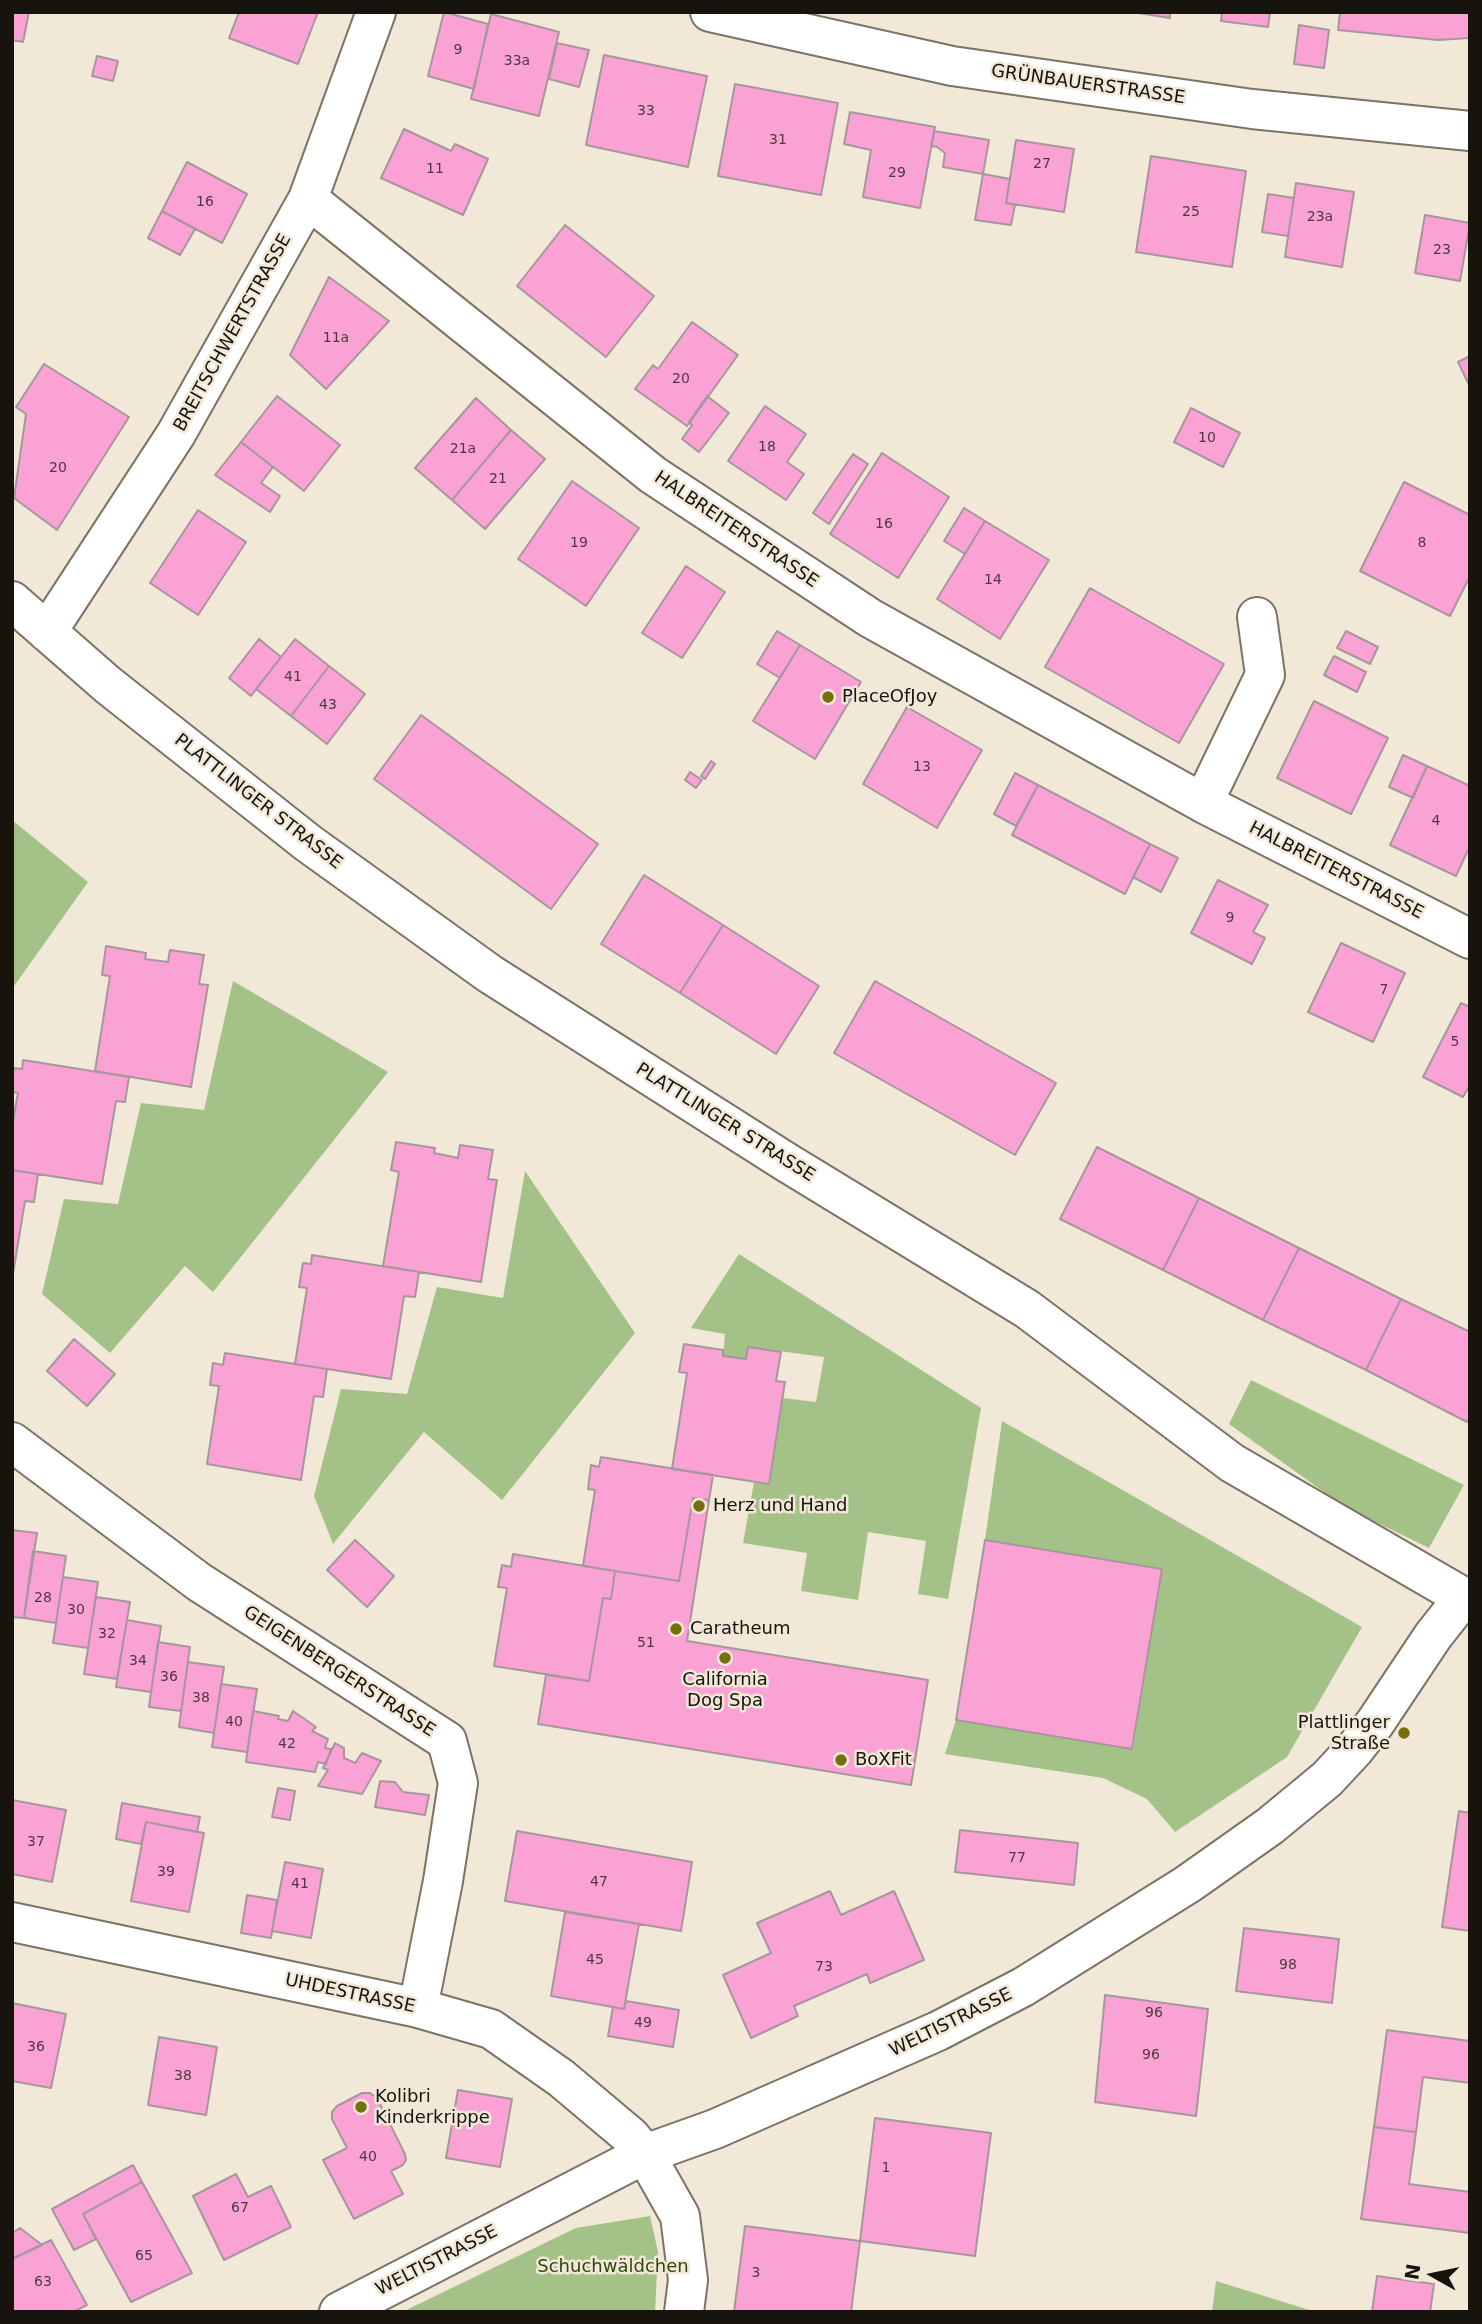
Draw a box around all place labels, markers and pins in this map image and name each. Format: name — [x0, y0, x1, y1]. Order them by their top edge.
place label: PlaceOfJoy — [842, 686, 937, 708]
marker: PlaceOfJoy — [820, 689, 836, 705]
place label: Herz und Hand — [713, 1495, 848, 1517]
marker: Herz und Hand — [691, 1498, 707, 1514]
place label: Caratheum — [690, 1618, 791, 1640]
marker: Caratheum — [668, 1621, 684, 1637]
marker: California Dog Spa — [717, 1650, 733, 1666]
place label: California Dog Spa — [682, 1669, 768, 1712]
place label: Plattlinger Straße — [1298, 1712, 1390, 1754]
marker: Plattlinger Straße — [1396, 1725, 1412, 1741]
place label: BoXFit — [855, 1749, 912, 1771]
marker: BoXFit — [833, 1752, 849, 1768]
place label: Kolibri Kinderkrippe — [375, 2086, 490, 2128]
marker: Kolibri Kinderkrippe — [353, 2099, 369, 2115]

